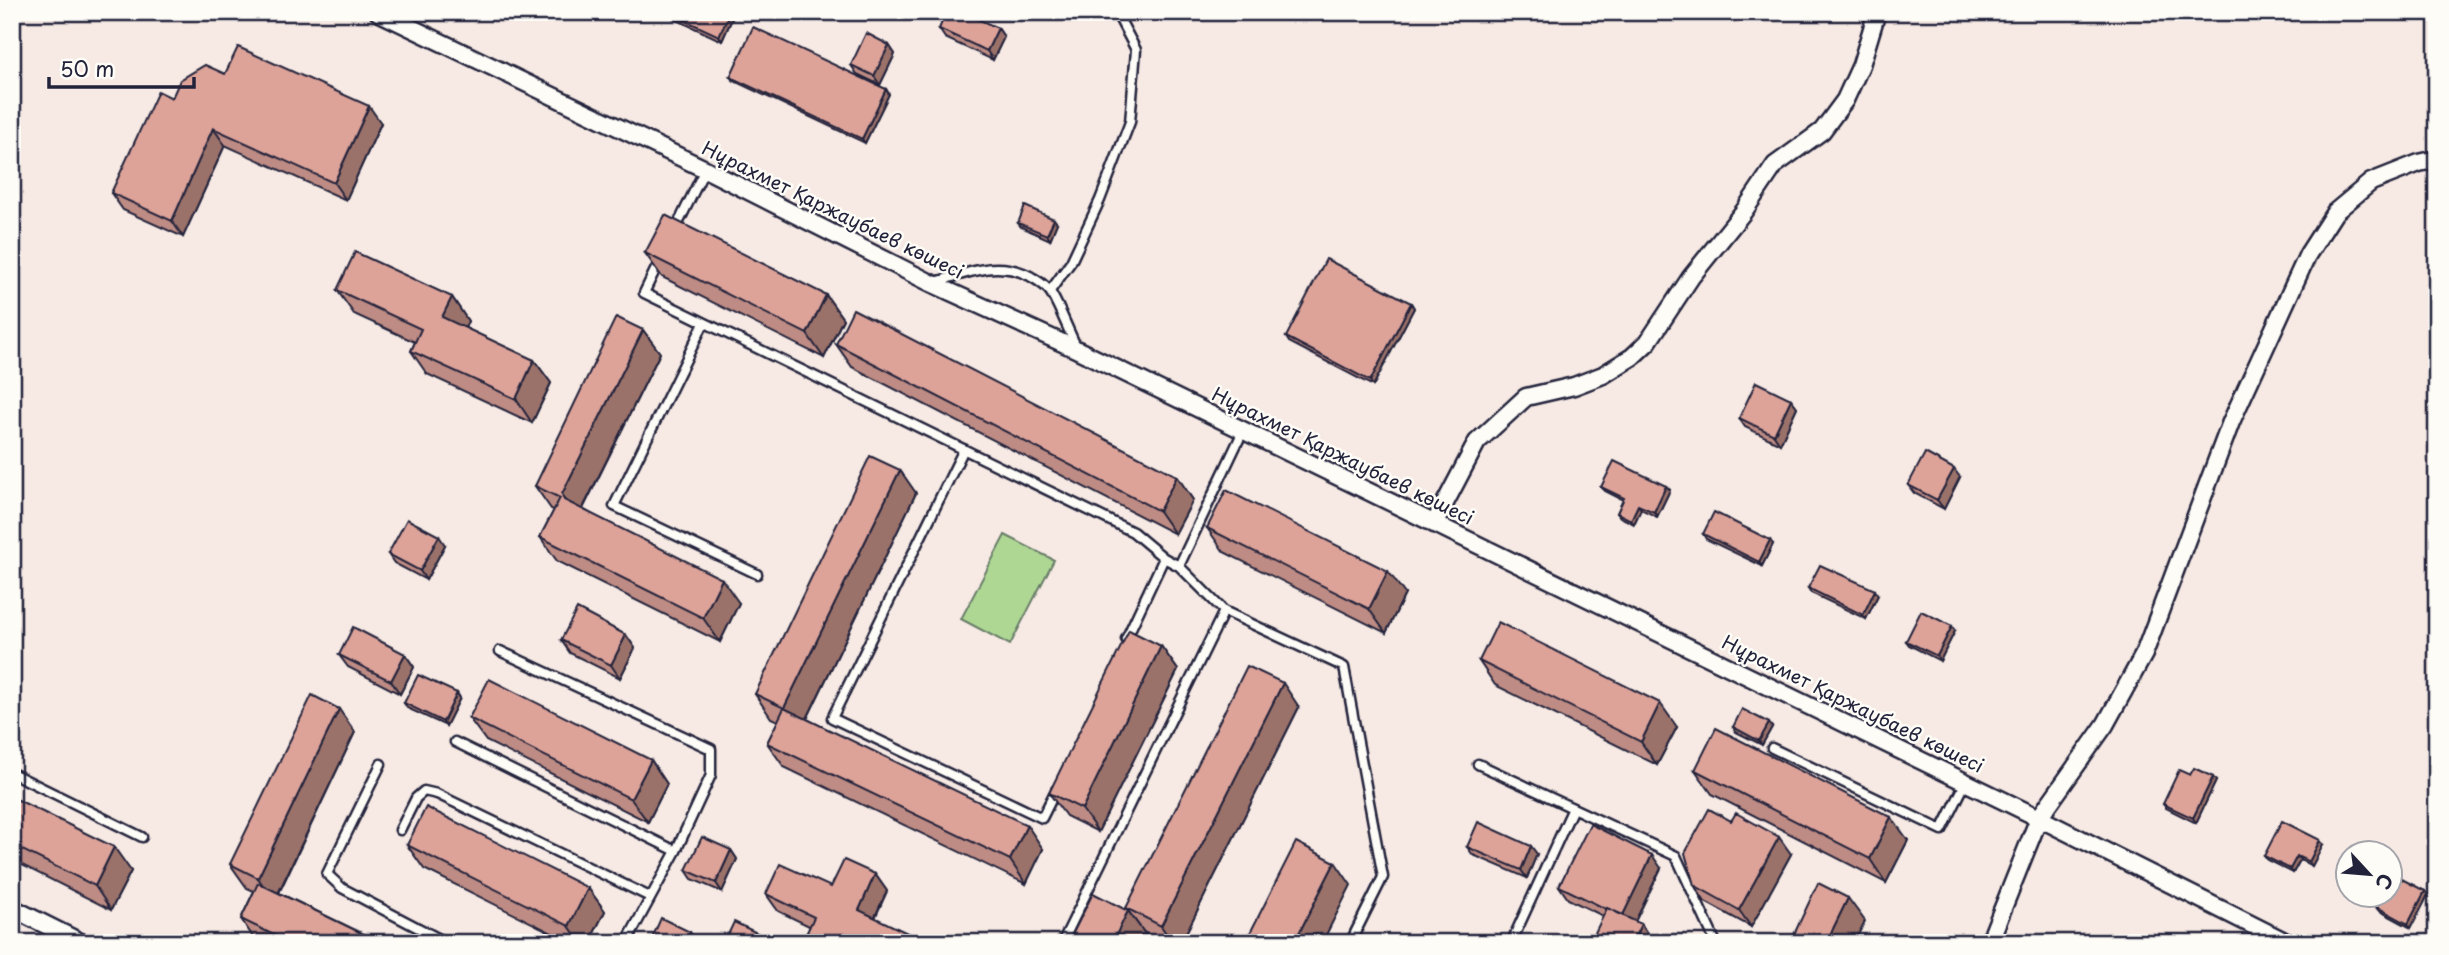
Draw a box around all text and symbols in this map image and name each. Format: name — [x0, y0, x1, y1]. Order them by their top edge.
scale bar — [49, 46, 194, 90]
text: 50 m — [60, 52, 114, 84]
street label: Нұрахмет Қаржаубаев көшесі — [698, 133, 969, 285]
street label: Нұрахмет Қаржаубаев көшесі — [1208, 379, 1479, 531]
street label: Нұрахмет Қаржаубаев көшесі — [1718, 627, 1989, 779]
north arrow — [2334, 839, 2404, 909]
text: С — [2369, 869, 2401, 894]

